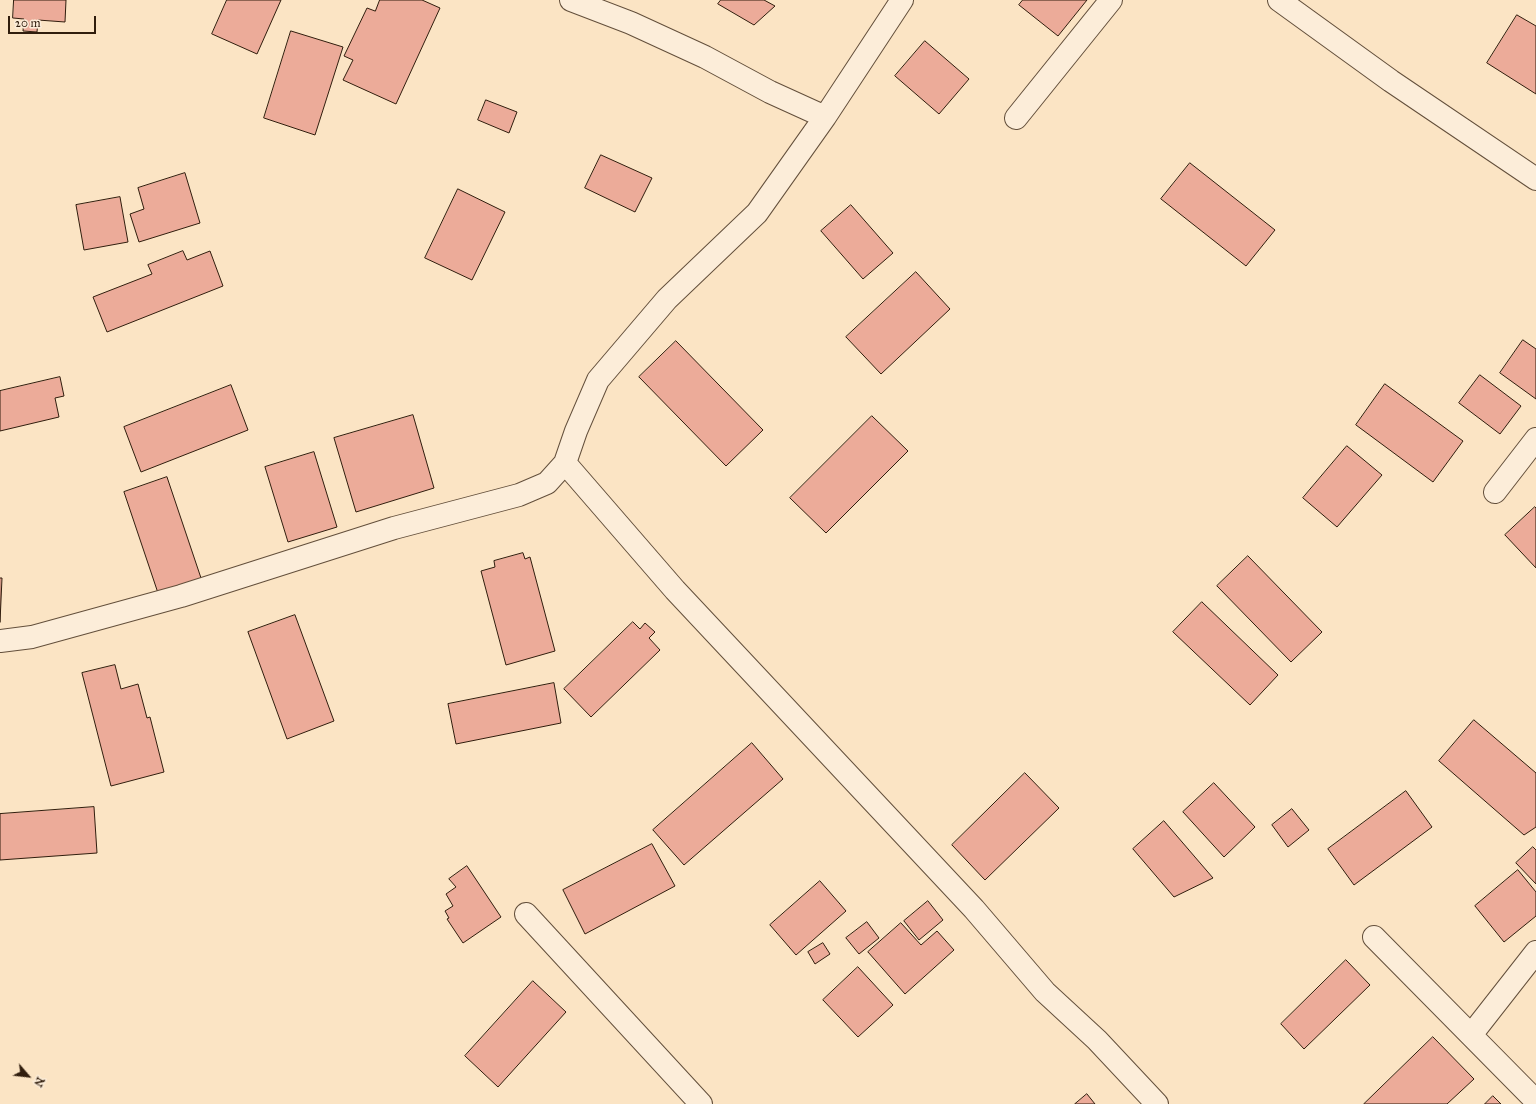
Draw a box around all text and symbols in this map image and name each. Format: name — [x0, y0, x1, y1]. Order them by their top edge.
scale bar — [10, 8, 98, 34]
text: 20 m — [15, 16, 41, 30]
north arrow — [8, 1056, 48, 1096]
text: N — [31, 1075, 47, 1089]

